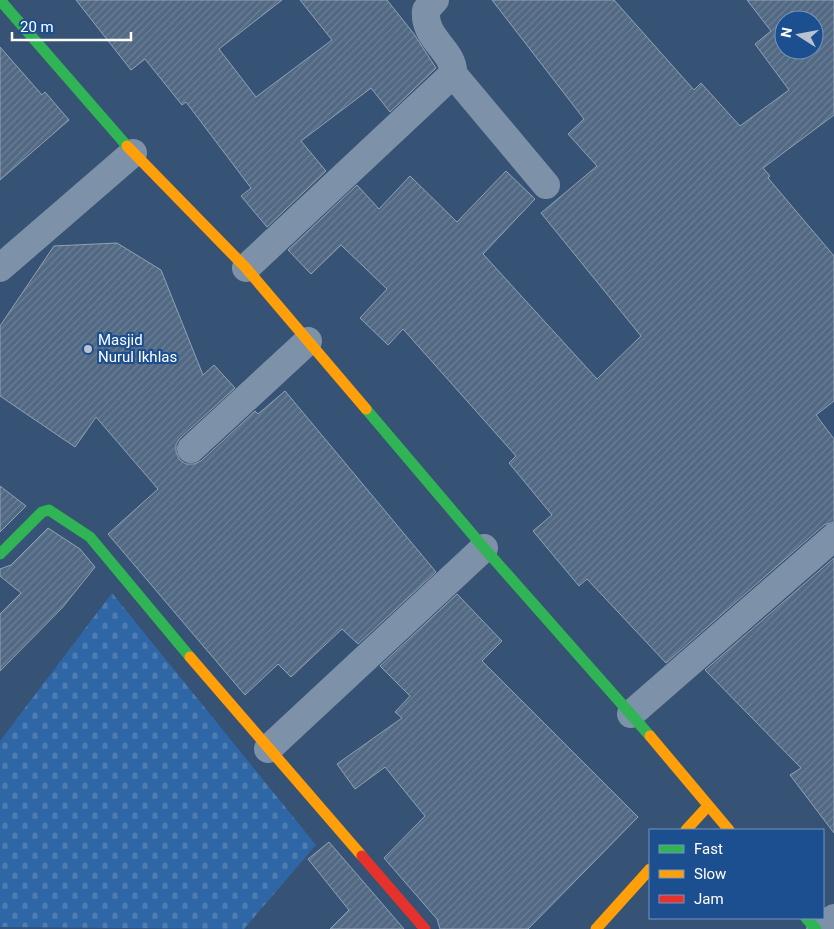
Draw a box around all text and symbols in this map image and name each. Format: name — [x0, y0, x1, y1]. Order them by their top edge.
scale bar — [12, 10, 131, 42]
north arrow — [774, 10, 824, 60]
text: 20 m — [20, 18, 54, 36]
text: N — [777, 26, 795, 39]
place label: Masjid Nurul Ikhlas — [98, 331, 177, 366]
marker: Masjid Nurul Ikhlas — [82, 343, 94, 355]
legend — [649, 829, 824, 919]
text: Fast — [694, 840, 723, 858]
text: Slow — [694, 865, 726, 883]
text: Jam — [694, 890, 724, 908]

